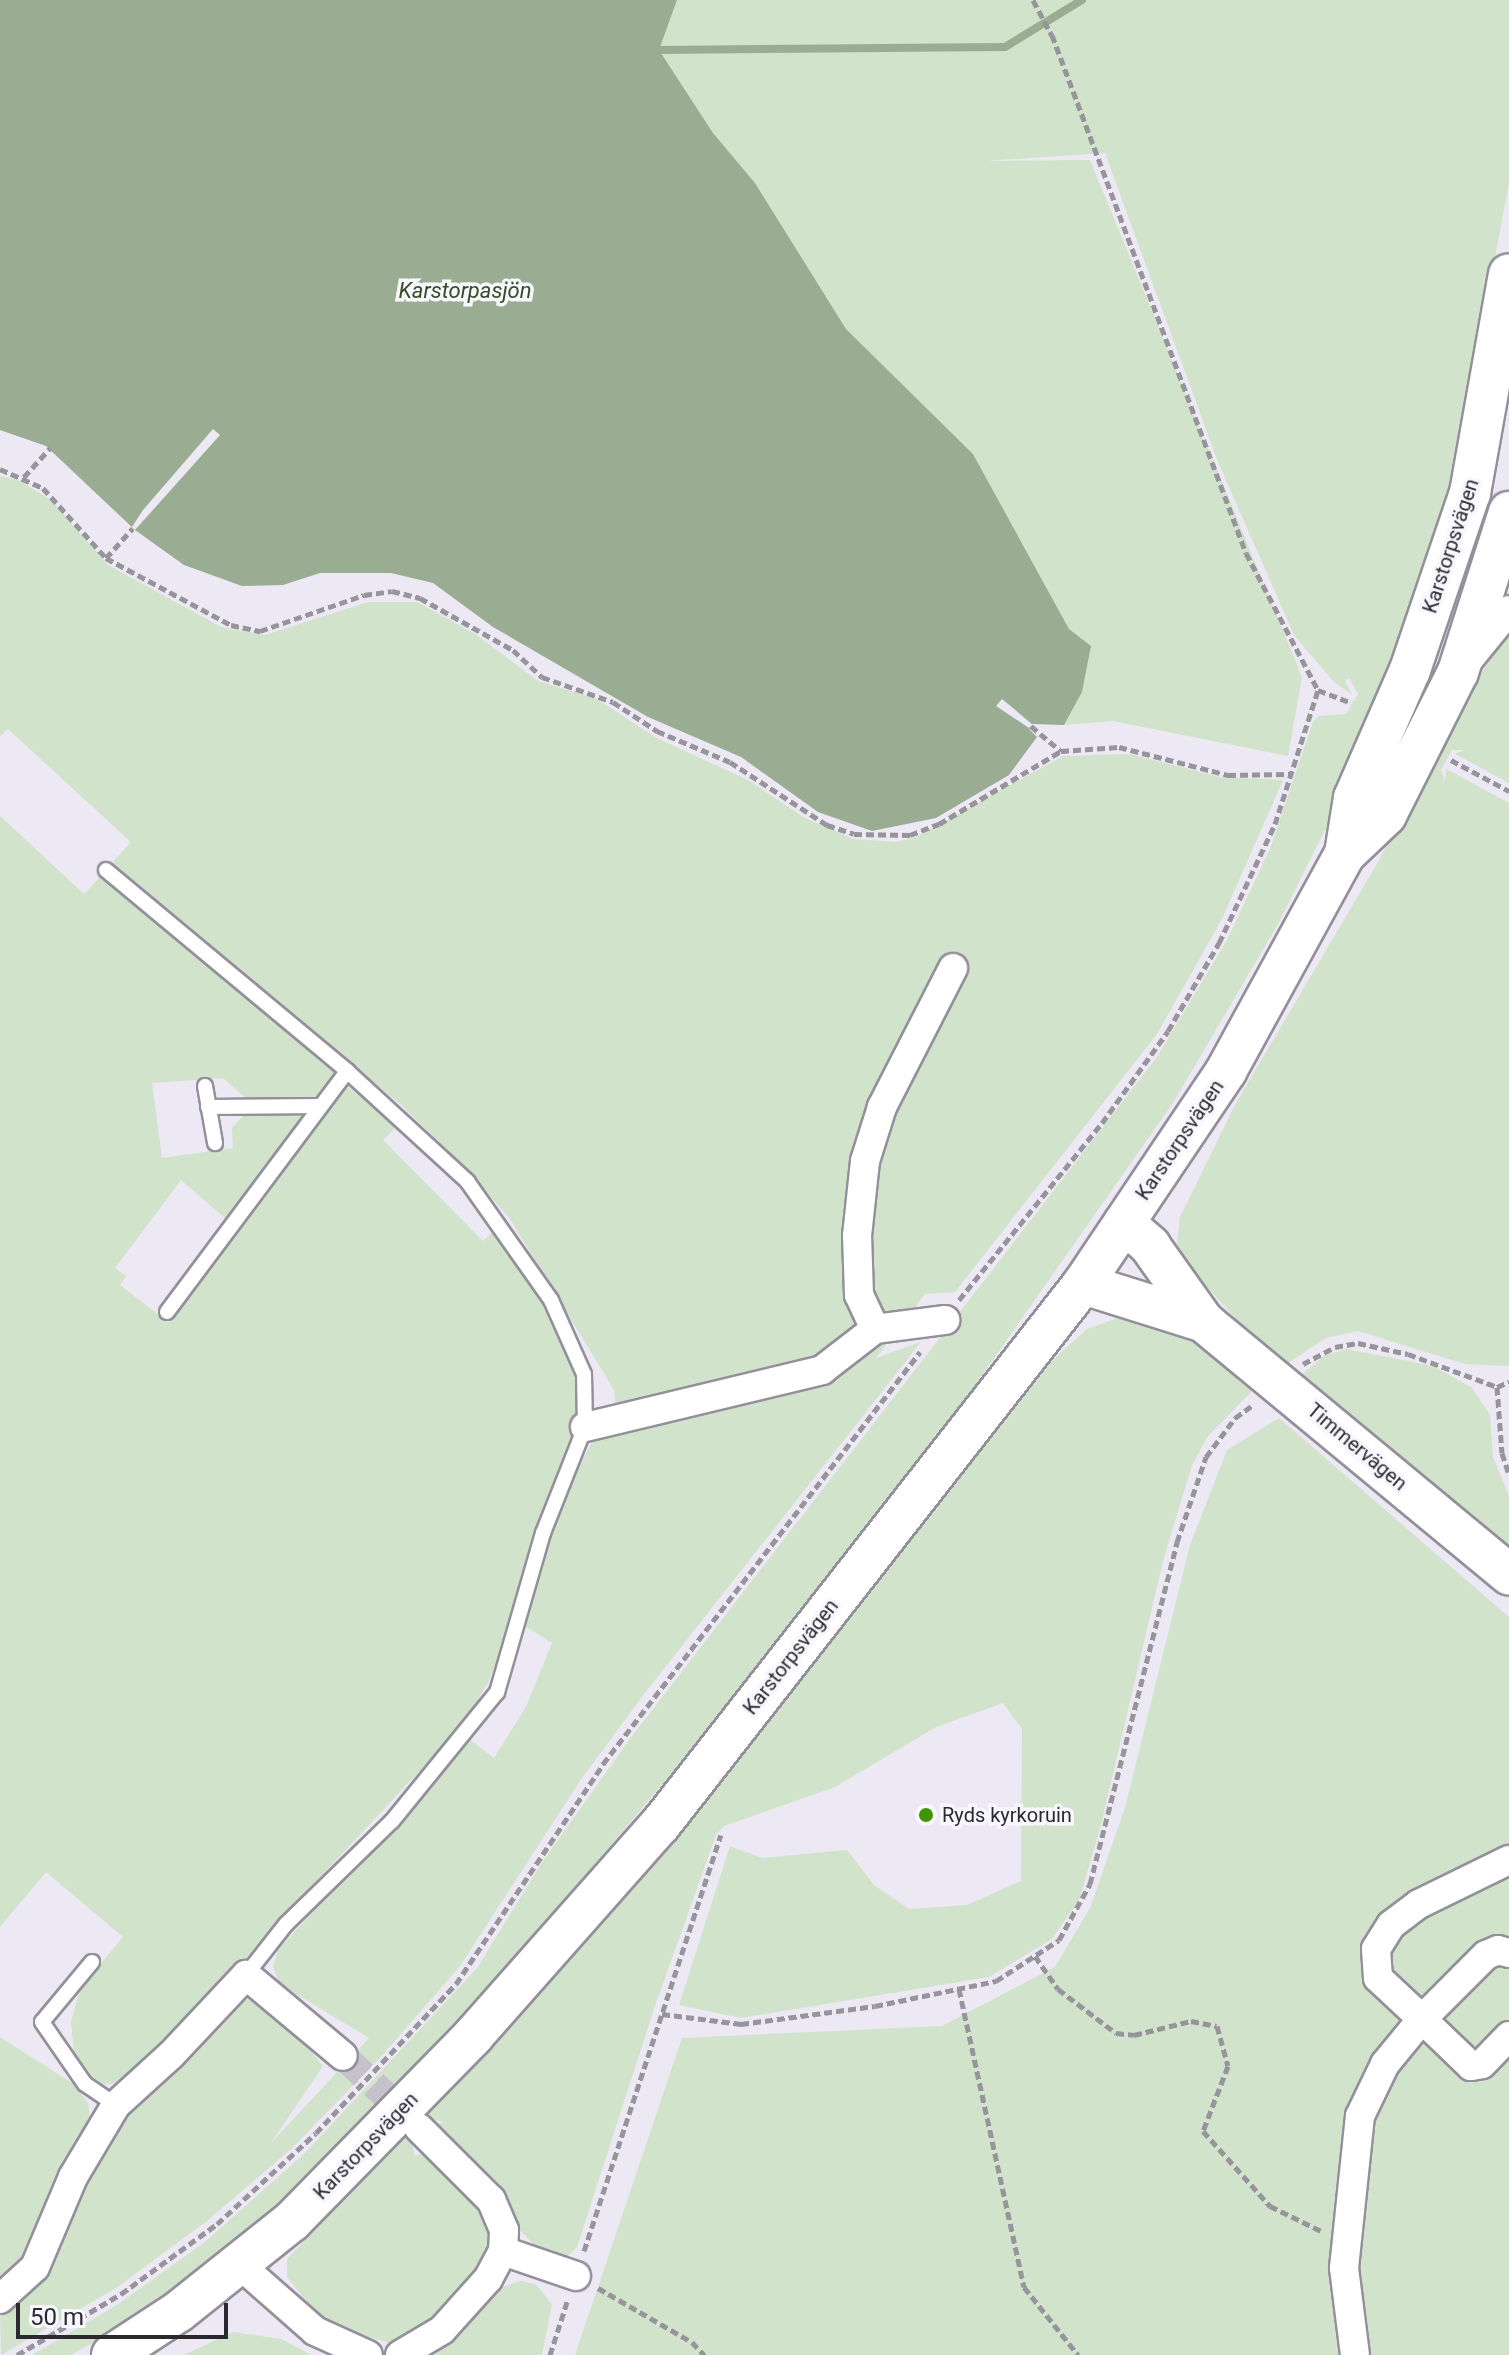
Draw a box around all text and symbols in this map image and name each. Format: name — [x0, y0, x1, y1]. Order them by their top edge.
water label: Karstorpasjön — [398, 278, 532, 304]
street label: Karstorpsvägen — [1418, 476, 1484, 616]
street label: Karstorpsvägen — [1131, 1075, 1229, 1205]
street label: Timmervägen — [1302, 1398, 1412, 1496]
street label: Karstorpsvägen — [738, 1594, 844, 1720]
place label: Ryds kyrkoruin — [942, 1803, 1072, 1827]
marker: Ryds kyrkoruin — [917, 1806, 935, 1824]
street label: Karstorpsvägen — [309, 2087, 423, 2205]
scale bar — [20, 2287, 232, 2337]
text: 50 m — [30, 2303, 84, 2331]

